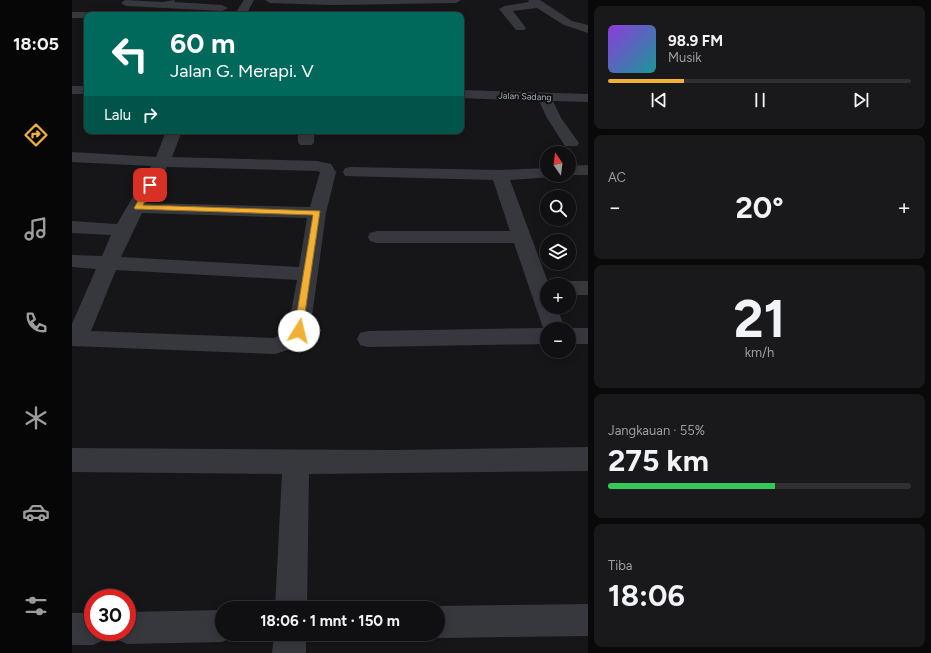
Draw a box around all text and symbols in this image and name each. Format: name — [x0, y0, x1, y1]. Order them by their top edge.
text: 60 m — [170, 26, 235, 60]
icon: left — [104, 28, 156, 80]
text: 98.9 FM — [668, 32, 723, 50]
text: 18:05 — [13, 33, 59, 55]
text: Musik — [668, 50, 702, 65]
text: Jalan G. Merapi. V — [170, 60, 314, 82]
icon: previous — [648, 89, 670, 111]
icon: pause — [749, 89, 771, 111]
icon: next — [850, 89, 872, 111]
street label: Jalan Sadang — [498, 90, 552, 102]
icon: right — [139, 104, 161, 126]
text: Lalu — [104, 106, 131, 124]
icon: directions — [22, 121, 50, 149]
north arrow — [540, 146, 576, 182]
map controls — [540, 146, 576, 358]
pin — [133, 168, 167, 202]
text: AC — [608, 170, 626, 185]
icon: arrive — [139, 174, 161, 196]
text: 20° — [735, 189, 784, 226]
button: search — [540, 190, 576, 226]
text: − — [608, 194, 622, 221]
text: + — [897, 194, 911, 221]
icon: music — [22, 215, 50, 243]
button: layers — [540, 234, 576, 270]
button: + — [540, 278, 576, 314]
text: 21 — [733, 288, 786, 350]
icon: phone — [22, 309, 50, 337]
position arrow — [278, 310, 320, 352]
button: − — [540, 322, 576, 358]
text: km/h — [745, 345, 774, 360]
icon: climate — [22, 404, 50, 432]
text: Jangkauan · 55% — [608, 423, 705, 438]
text: 275 km — [608, 442, 709, 479]
icon: car — [22, 498, 50, 526]
text: Tiba — [608, 558, 632, 573]
text: 18:06 — [608, 577, 685, 614]
speed limit sign: 30 — [84, 589, 136, 641]
icon: filters — [22, 592, 50, 620]
text: 18:06 · 1 mnt · 150 m — [260, 612, 400, 630]

